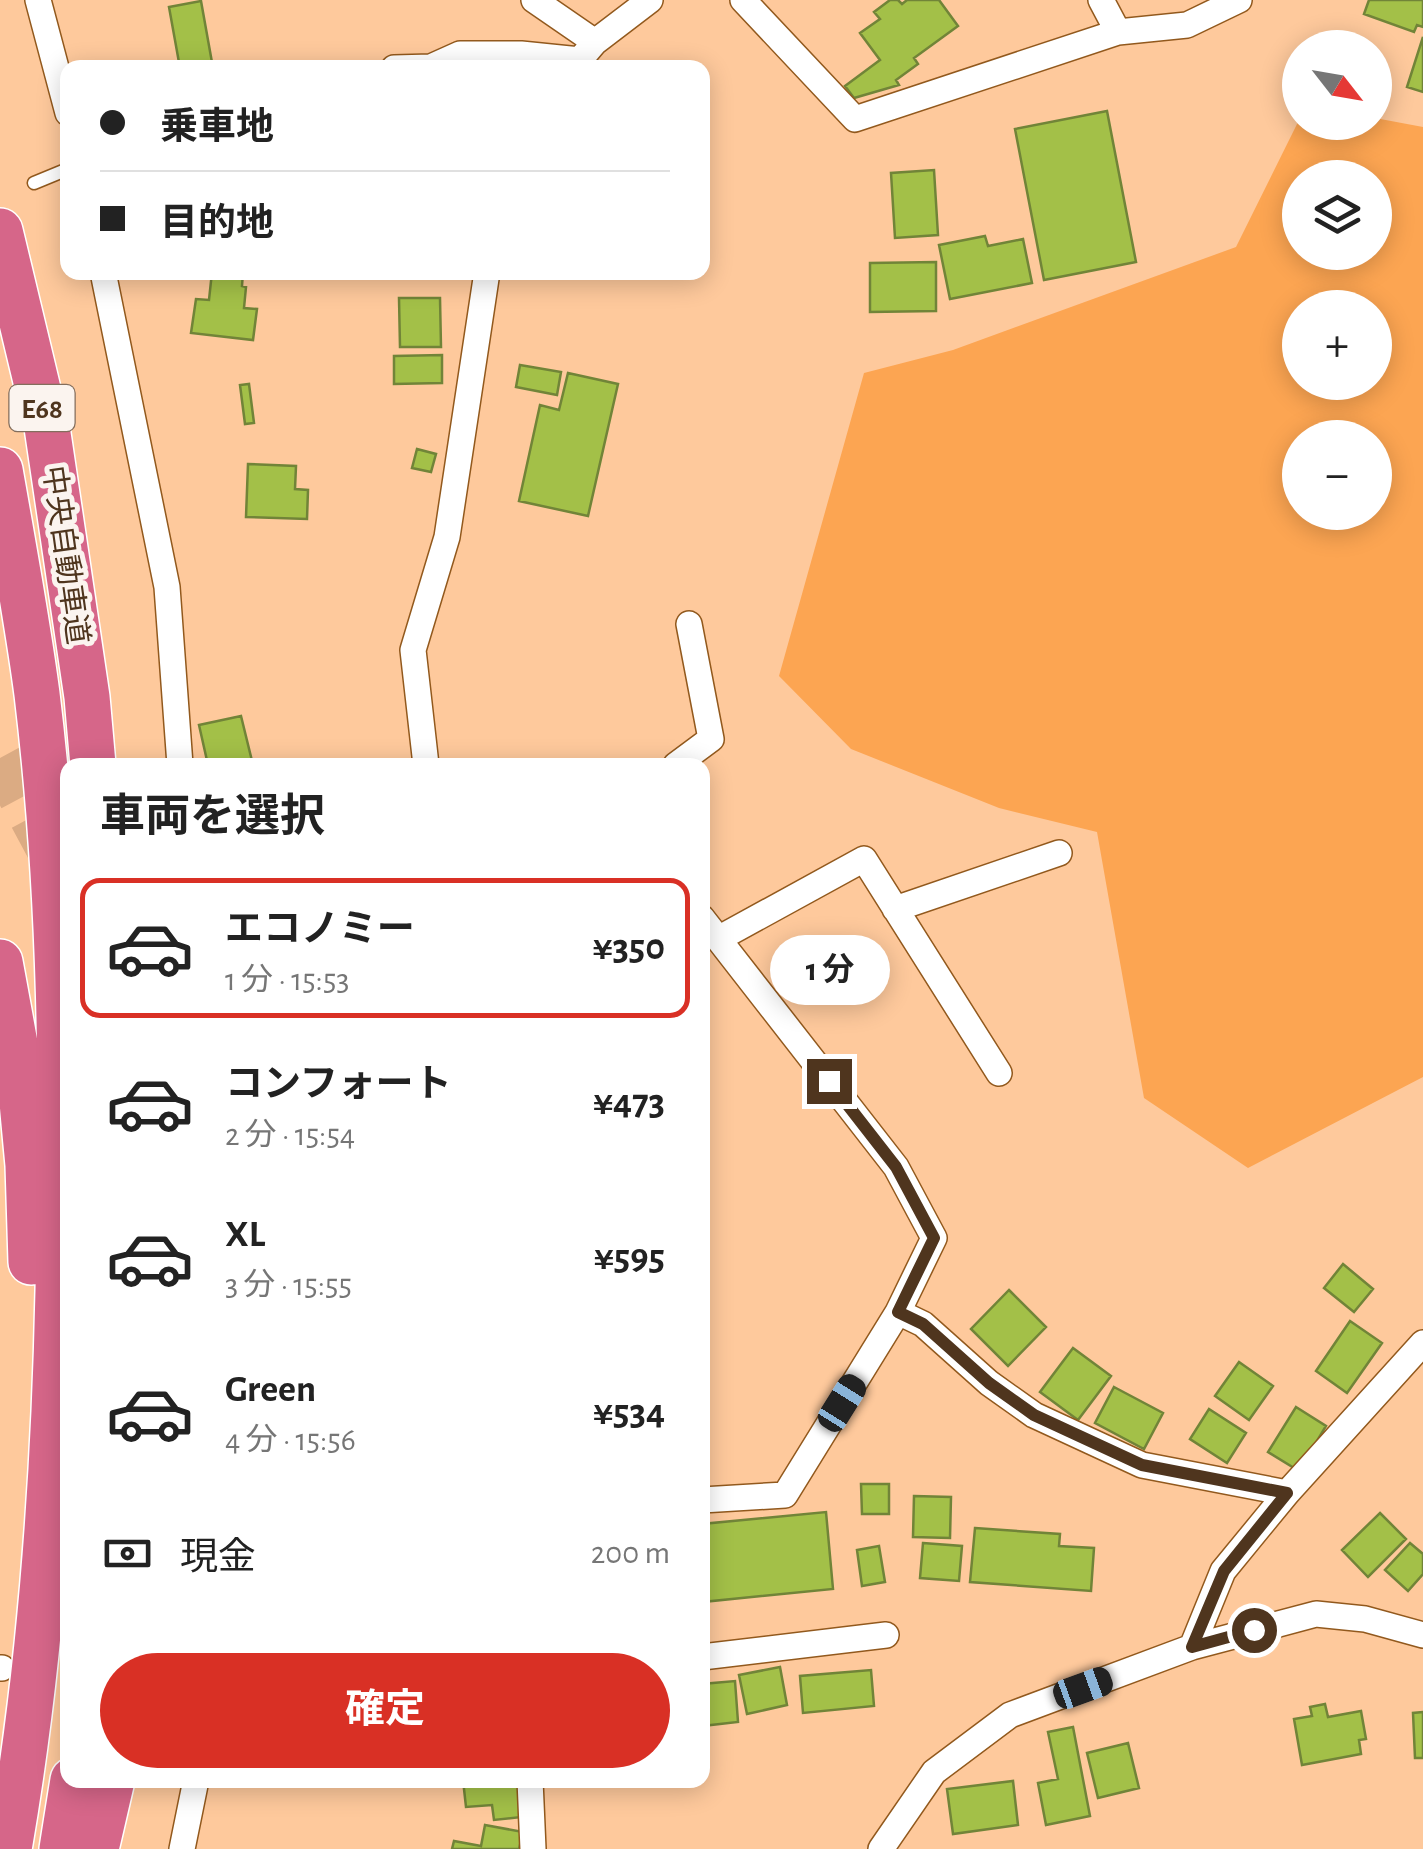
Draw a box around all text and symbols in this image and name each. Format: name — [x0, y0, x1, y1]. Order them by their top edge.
north arrow — [1282, 30, 1392, 140]
map controls — [1282, 30, 1392, 530]
text: 乗車地 — [160, 109, 274, 147]
button: layers — [1282, 160, 1392, 270]
text: 目的地 — [160, 205, 274, 243]
button: + — [1282, 290, 1392, 400]
road number: E68 — [10, 385, 74, 431]
button: − — [1282, 420, 1392, 530]
street label: 中央自動車道 — [38, 464, 94, 646]
text: 車両を選択 — [100, 795, 325, 840]
icon: car — [105, 903, 195, 993]
text: エコノミー — [225, 911, 415, 949]
text: ¥350 — [592, 929, 665, 967]
callout: 1 分 — [769, 936, 889, 1006]
text: 1 分 — [806, 954, 854, 986]
text: 1 分 · 15:53 — [225, 964, 349, 996]
icon: car — [105, 1058, 195, 1148]
route end — [807, 1059, 852, 1104]
text: コンフォート — [225, 1066, 452, 1104]
text: ¥473 — [593, 1084, 665, 1122]
text: 2 分 · 15:54 — [225, 1119, 355, 1151]
icon: car — [105, 1213, 195, 1303]
text: XL — [225, 1216, 265, 1254]
text: ¥595 — [594, 1239, 665, 1277]
text: 3 分 · 15:55 — [225, 1269, 352, 1301]
icon: car — [105, 1368, 195, 1458]
car — [813, 1370, 871, 1436]
text: Green — [225, 1371, 316, 1409]
text: ¥534 — [593, 1394, 665, 1432]
text: 4 分 · 15:56 — [225, 1424, 356, 1456]
icon: cash — [100, 1526, 155, 1581]
text: 200 m — [591, 1537, 670, 1569]
text: 現金 — [180, 1539, 256, 1577]
route start — [1232, 1608, 1277, 1653]
button: 確定 — [100, 1653, 670, 1768]
car — [1050, 1664, 1116, 1712]

